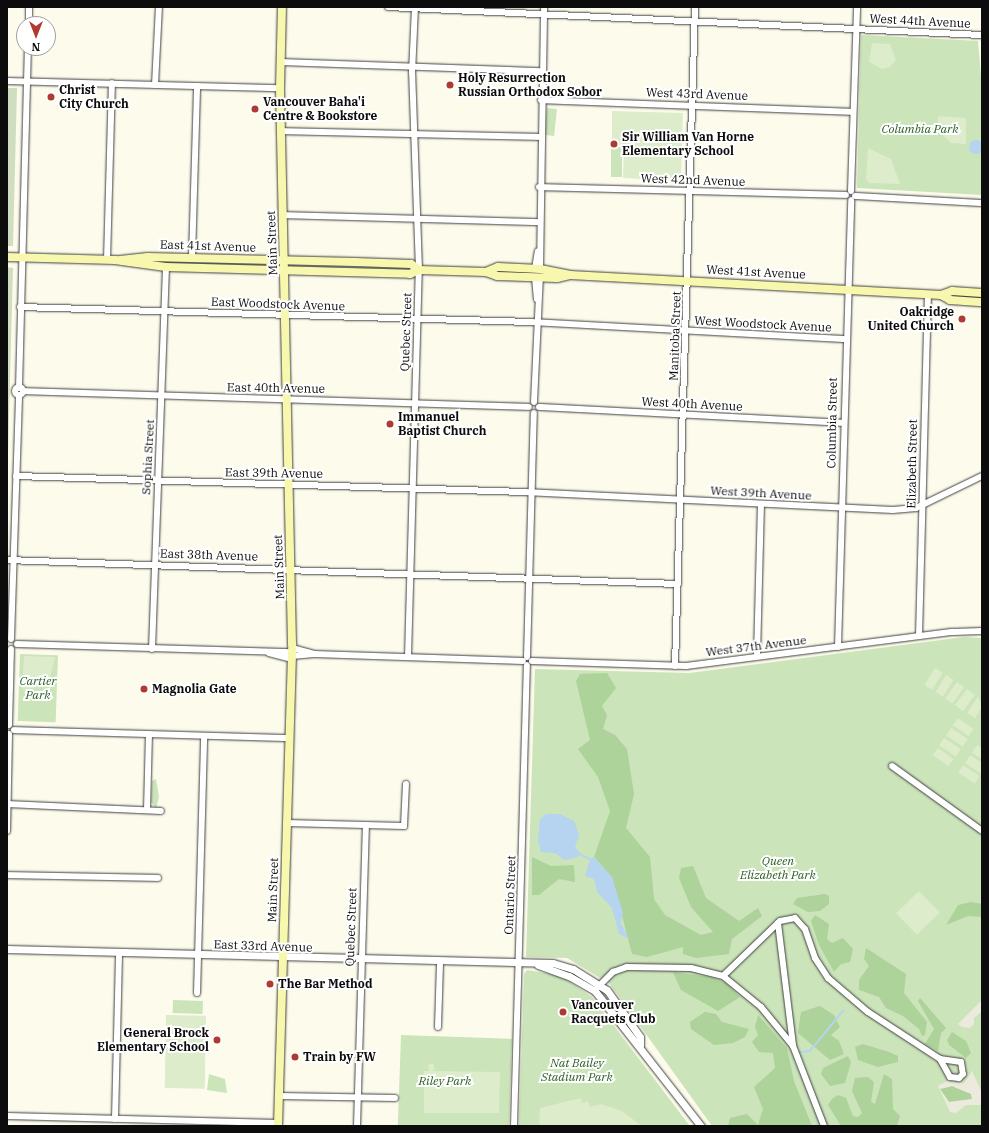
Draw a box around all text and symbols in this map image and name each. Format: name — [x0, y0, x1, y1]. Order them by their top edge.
street label: West 44th Avenue — [869, 11, 971, 31]
north arrow — [16, 16, 56, 56]
text: N — [32, 40, 40, 54]
place label: Holy Resurrection Russian Orthodox Sobor — [458, 71, 602, 99]
marker: Holy Resurrection Russian Orthodox Sobor — [445, 80, 455, 90]
place label: Christ City Church — [59, 83, 129, 111]
street label: West 43rd Avenue — [646, 85, 748, 103]
marker: Christ City Church — [46, 92, 56, 102]
place label: Vancouver Baha'i Centre & Bookstore — [263, 95, 377, 123]
marker: Vancouver Baha'i Centre & Bookstore — [250, 104, 260, 114]
park label: Columbia Park — [881, 122, 959, 136]
place label: Sir William Van Horne Elementary School — [622, 130, 754, 158]
marker: Sir William Van Horne Elementary School — [609, 139, 619, 149]
street label: West 42nd Avenue — [640, 171, 746, 189]
street label: Main Street — [264, 210, 280, 276]
street label: East 41st Avenue — [160, 237, 256, 255]
street label: West 41st Avenue — [706, 262, 806, 282]
street label: Manitoba Street — [666, 291, 684, 381]
street label: Quebec Street — [397, 292, 415, 372]
street label: East Woodstock Avenue — [211, 294, 345, 314]
place label: Oakridge United Church — [867, 305, 954, 333]
street label: West Woodstock Avenue — [694, 313, 832, 335]
marker: Oakridge United Church — [957, 314, 967, 324]
street label: Columbia Street — [824, 377, 840, 469]
street label: East 40th Avenue — [227, 380, 325, 396]
street label: West 40th Avenue — [641, 394, 743, 414]
place label: Immanuel Baptist Church — [398, 410, 486, 438]
street label: Sophia Street — [139, 419, 157, 495]
marker: Immanuel Baptist Church — [385, 419, 395, 429]
street label: Elizabeth Street — [904, 419, 920, 509]
street label: East 39th Avenue — [225, 465, 323, 481]
street label: West 39th Avenue — [710, 483, 812, 503]
street label: Main Street — [271, 534, 287, 600]
street label: East 38th Avenue — [160, 546, 258, 564]
street label: West 37th Avenue — [705, 633, 807, 659]
park label: Cartier Park — [19, 674, 57, 702]
place label: Magnolia Gate — [152, 682, 237, 696]
marker: Magnolia Gate — [139, 684, 149, 694]
park label: Queen Elizabeth Park — [740, 854, 816, 882]
street label: Ontario Street — [501, 855, 519, 935]
street label: Main Street — [265, 857, 281, 923]
street label: Quebec Street — [342, 887, 360, 967]
street label: East 33rd Avenue — [213, 937, 313, 955]
place label: The Bar Method — [278, 977, 373, 991]
marker: The Bar Method — [265, 979, 275, 989]
place label: Vancouver Racquets Club — [571, 998, 656, 1026]
marker: Vancouver Racquets Club — [558, 1007, 568, 1017]
place label: General Brock Elementary School — [97, 1026, 209, 1054]
marker: General Brock Elementary School — [212, 1035, 222, 1045]
place label: Train by FW — [303, 1050, 376, 1064]
marker: Train by FW — [290, 1052, 300, 1062]
park label: Nat Bailey Stadium Park — [541, 1056, 613, 1084]
park label: Riley Park — [419, 1074, 471, 1088]

